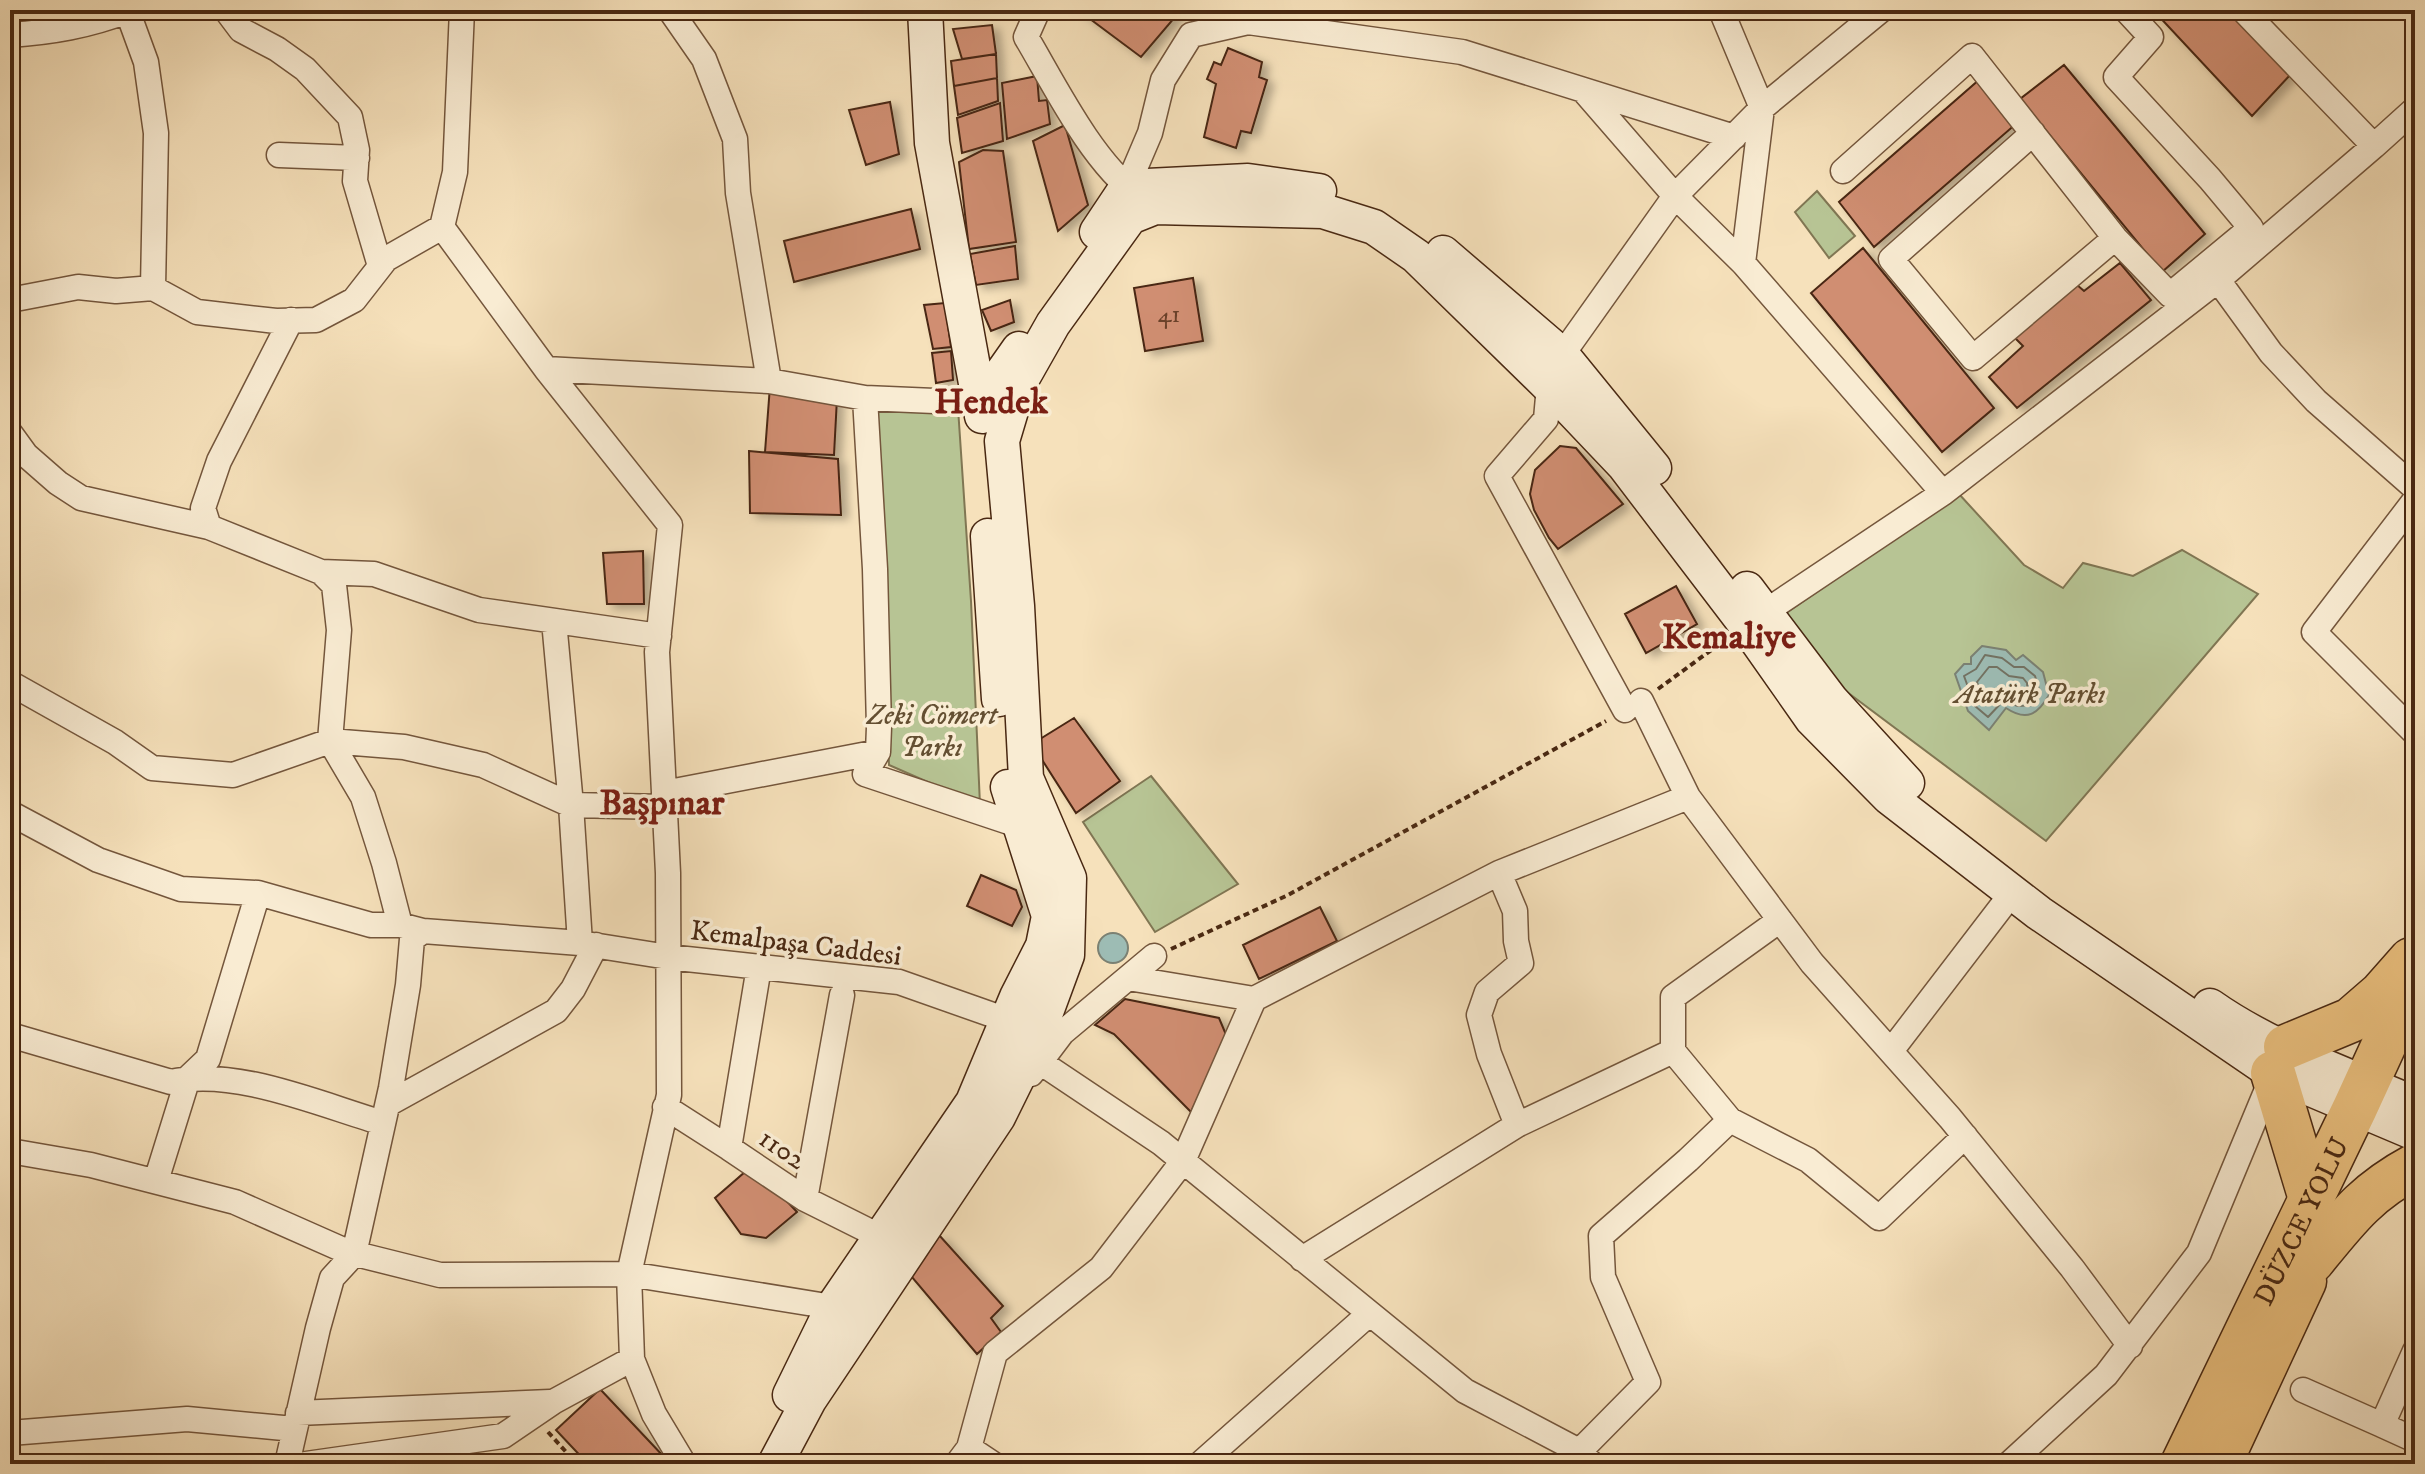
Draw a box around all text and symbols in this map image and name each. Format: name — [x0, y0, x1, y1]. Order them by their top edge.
house number: 41 — [1158, 300, 1180, 330]
district label: Hendek — [934, 380, 1049, 425]
district label: Kemaliye — [1662, 615, 1796, 660]
park label: Atatürk Parkı — [1952, 677, 2105, 712]
park label: Zeki Cömert Parkı — [865, 698, 1000, 765]
district label: Başpınar — [600, 781, 725, 826]
street label: Kemalpaşa Caddesi — [688, 913, 903, 974]
street label: 1102 — [752, 1121, 813, 1178]
street label: DÜZCE YOLU — [2246, 1132, 2357, 1312]

